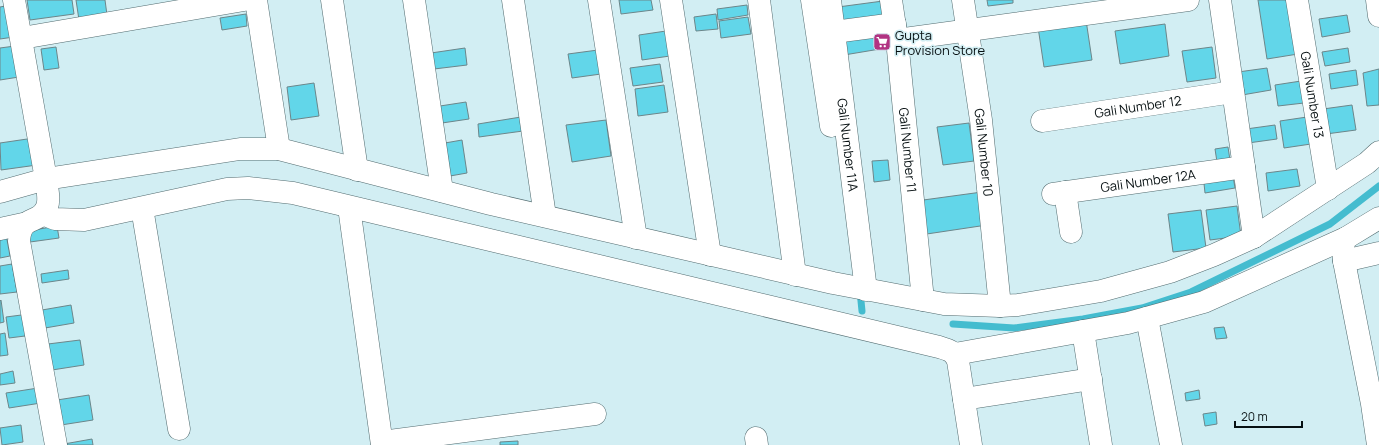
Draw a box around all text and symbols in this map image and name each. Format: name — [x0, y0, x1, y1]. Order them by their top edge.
place label: Gupta Provision Store — [895, 26, 986, 59]
supermarket icon: Gupta Provision Store — [872, 32, 892, 52]
street label: Gali Number 13 — [1297, 50, 1329, 139]
street label: Gali Number 12 — [1093, 91, 1183, 122]
street label: Gali Number 11A — [833, 97, 863, 193]
street label: Gali Number 11 — [895, 107, 921, 193]
street label: Gali Number 10 — [970, 107, 998, 197]
street label: Gali Number 12A — [1099, 165, 1197, 196]
scale bar — [1235, 403, 1302, 429]
text: 20 m — [1241, 408, 1268, 425]

